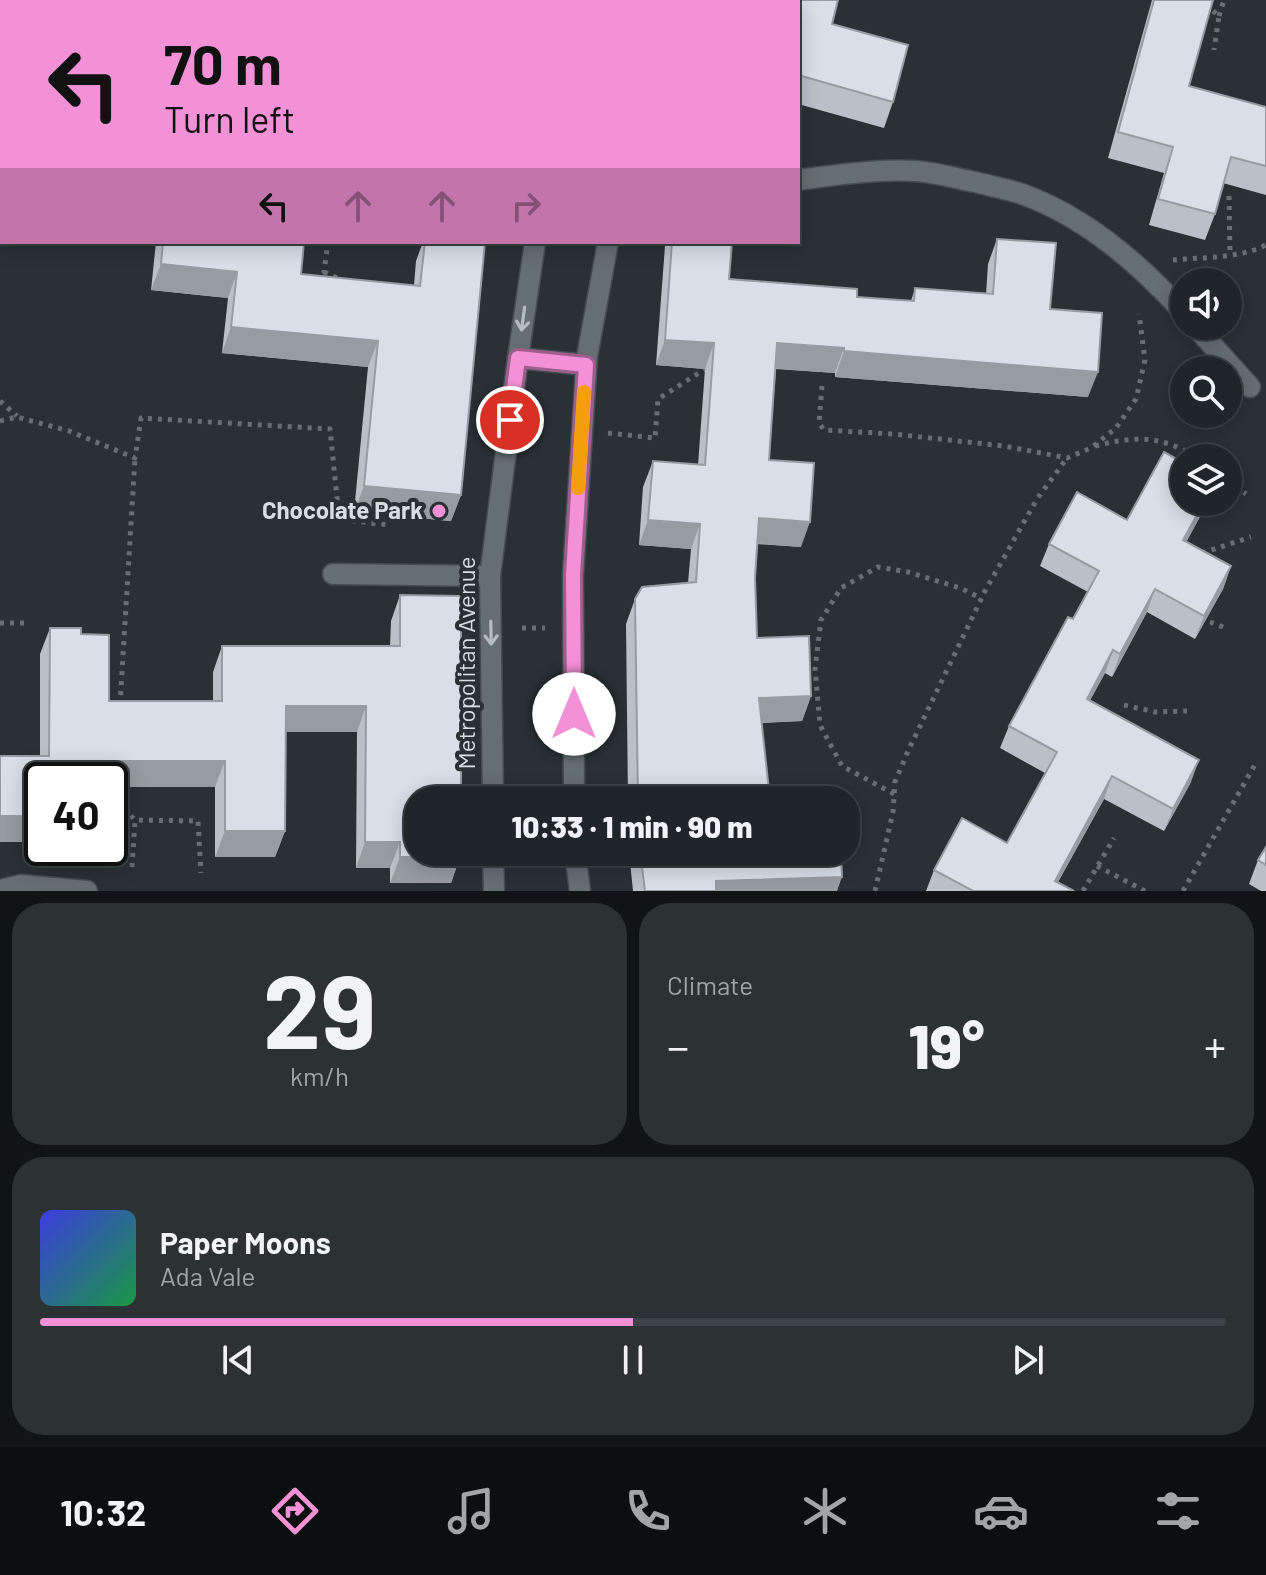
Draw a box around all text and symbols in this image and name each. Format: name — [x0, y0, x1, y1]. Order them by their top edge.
text: 70 m — [164, 29, 282, 96]
icon: left — [32, 32, 136, 136]
text: Turn left — [164, 97, 295, 140]
icon: left — [252, 184, 296, 228]
icon: ahead — [336, 184, 380, 228]
icon: ahead — [420, 184, 464, 228]
icon: right — [504, 184, 548, 228]
map controls — [1170, 268, 1242, 516]
button: sound — [1170, 268, 1242, 340]
one-way arrow — [515, 306, 530, 331]
button: search — [1170, 356, 1242, 428]
pin — [476, 386, 544, 454]
icon: arrive — [488, 398, 532, 442]
button: layers — [1170, 444, 1242, 516]
place label: Chocolate Park — [262, 495, 423, 524]
marker: Chocolate Park — [430, 502, 448, 520]
street label: Metropolitan Avenue — [451, 556, 480, 770]
one-way arrow — [483, 619, 499, 646]
position arrow — [532, 672, 616, 756]
speed limit sign: 40 — [24, 762, 128, 866]
text: 10:33 · 1 min · 90 m — [512, 808, 752, 844]
text: 29 — [263, 945, 376, 1070]
text: Climate — [667, 969, 753, 1000]
text: 19° — [909, 1009, 984, 1081]
text: − — [667, 1019, 689, 1072]
text: + — [1204, 1019, 1226, 1072]
text: km/h — [290, 1060, 349, 1091]
text: Paper Moons — [160, 1224, 331, 1260]
text: Ada Vale — [160, 1260, 255, 1291]
icon: previous — [216, 1338, 260, 1382]
icon: pause — [611, 1338, 655, 1382]
icon: next — [1006, 1338, 1050, 1382]
icon: directions — [267, 1483, 323, 1539]
icon: music — [443, 1483, 499, 1539]
icon: phone — [620, 1483, 676, 1539]
icon: climate — [797, 1483, 853, 1539]
icon: car — [973, 1483, 1029, 1539]
icon: filters — [1150, 1483, 1206, 1539]
text: 10:32 — [60, 1490, 146, 1533]

